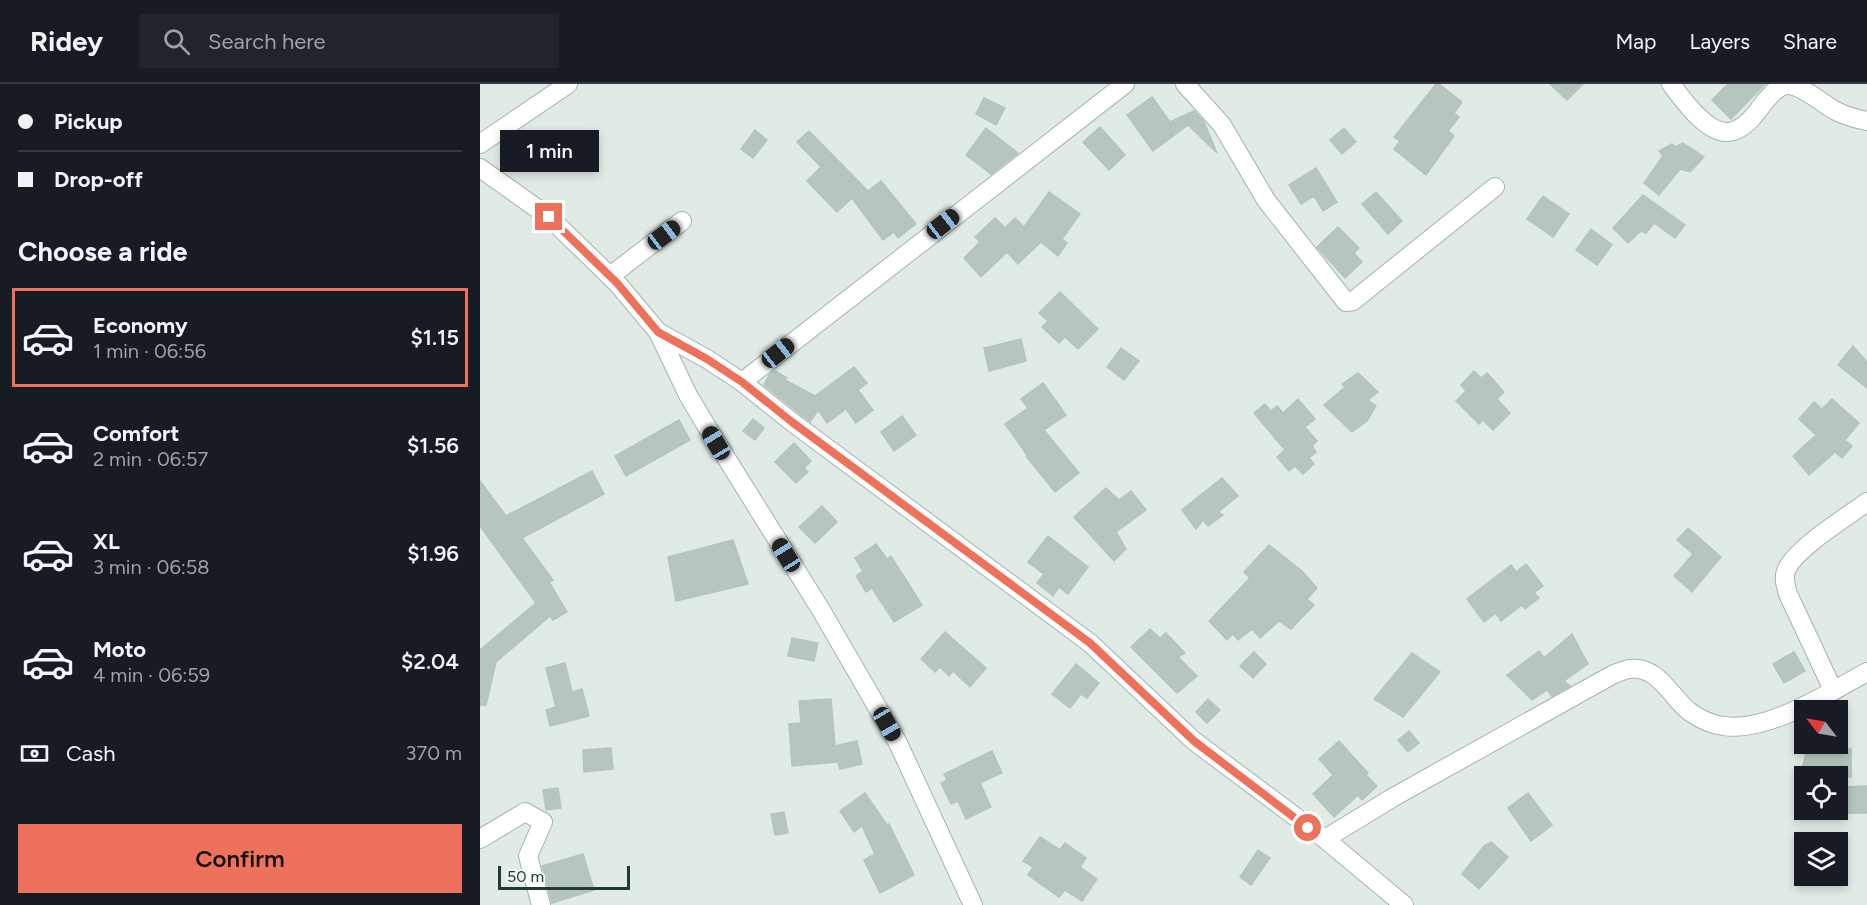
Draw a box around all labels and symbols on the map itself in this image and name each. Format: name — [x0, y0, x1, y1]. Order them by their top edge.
callout: 1 min — [500, 130, 598, 172]
route end — [535, 203, 562, 230]
car — [923, 206, 963, 242]
car — [644, 217, 684, 253]
car — [758, 335, 798, 371]
car — [699, 423, 733, 463]
car — [769, 535, 803, 575]
north arrow — [1794, 700, 1848, 754]
car — [870, 704, 904, 744]
route start — [1294, 814, 1321, 841]
scale bar — [498, 863, 630, 890]

